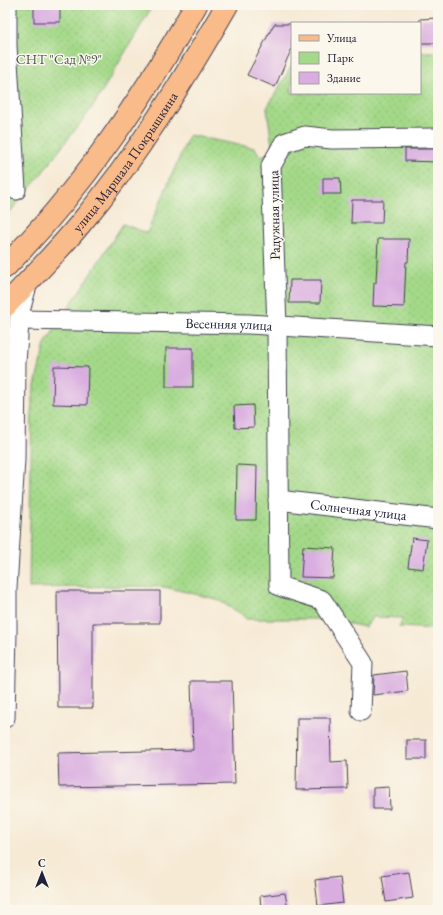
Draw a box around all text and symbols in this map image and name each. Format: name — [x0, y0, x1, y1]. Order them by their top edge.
legend — [291, 22, 421, 94]
text: Улица — [326, 30, 357, 46]
park label: СНТ "Сад №9" — [16, 50, 102, 68]
text: Парк — [327, 50, 354, 66]
text: Здание — [327, 70, 361, 86]
street label: улица Маршала Покрышкина — [68, 88, 182, 236]
street label: Радужная улица — [264, 170, 284, 260]
street label: Весенняя улица — [185, 314, 273, 335]
street label: Солнечная улица — [309, 495, 408, 524]
north arrow — [22, 853, 62, 893]
text: С — [38, 856, 46, 870]

